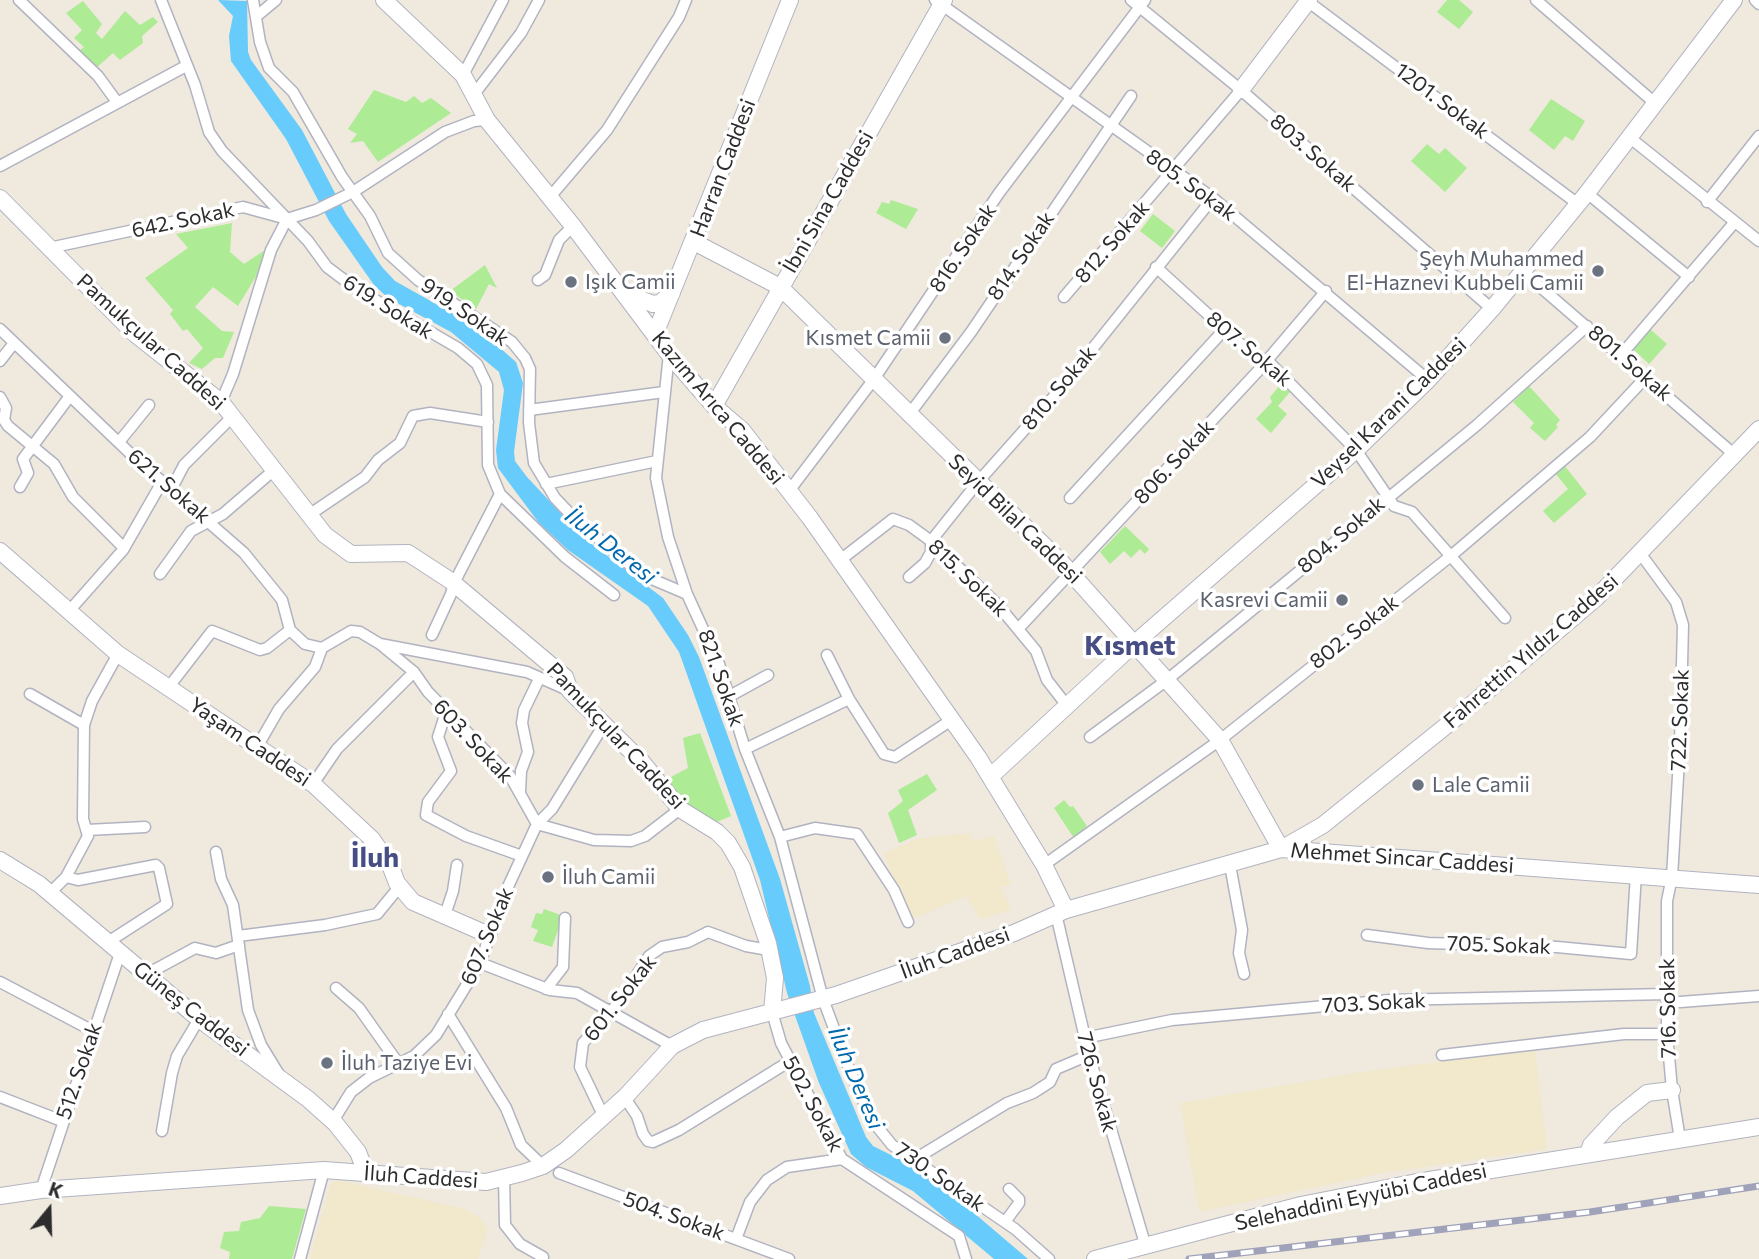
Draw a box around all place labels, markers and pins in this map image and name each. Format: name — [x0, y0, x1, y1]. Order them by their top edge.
place label: Şeyh Muhammed El-Haznevi Kubbeli Camii — [1346, 246, 1584, 296]
marker: Şeyh Muhammed El-Haznevi Kubbeli Camii — [1590, 263, 1606, 279]
place label: Işık Camii — [585, 269, 676, 295]
marker: Işık Camii — [563, 274, 579, 290]
place label: Kısmet Camii — [806, 325, 931, 351]
marker: Kısmet Camii — [937, 330, 953, 346]
place label: Kasrevi Camii — [1200, 587, 1328, 613]
marker: Kasrevi Camii — [1334, 592, 1350, 608]
place label: Lale Camii — [1432, 772, 1530, 798]
marker: Lale Camii — [1410, 777, 1426, 793]
place label: İluh Camii — [562, 864, 655, 890]
marker: İluh Camii — [540, 869, 556, 885]
place label: İluh Taziye Evi — [341, 1050, 472, 1076]
marker: İluh Taziye Evi — [319, 1055, 335, 1071]

